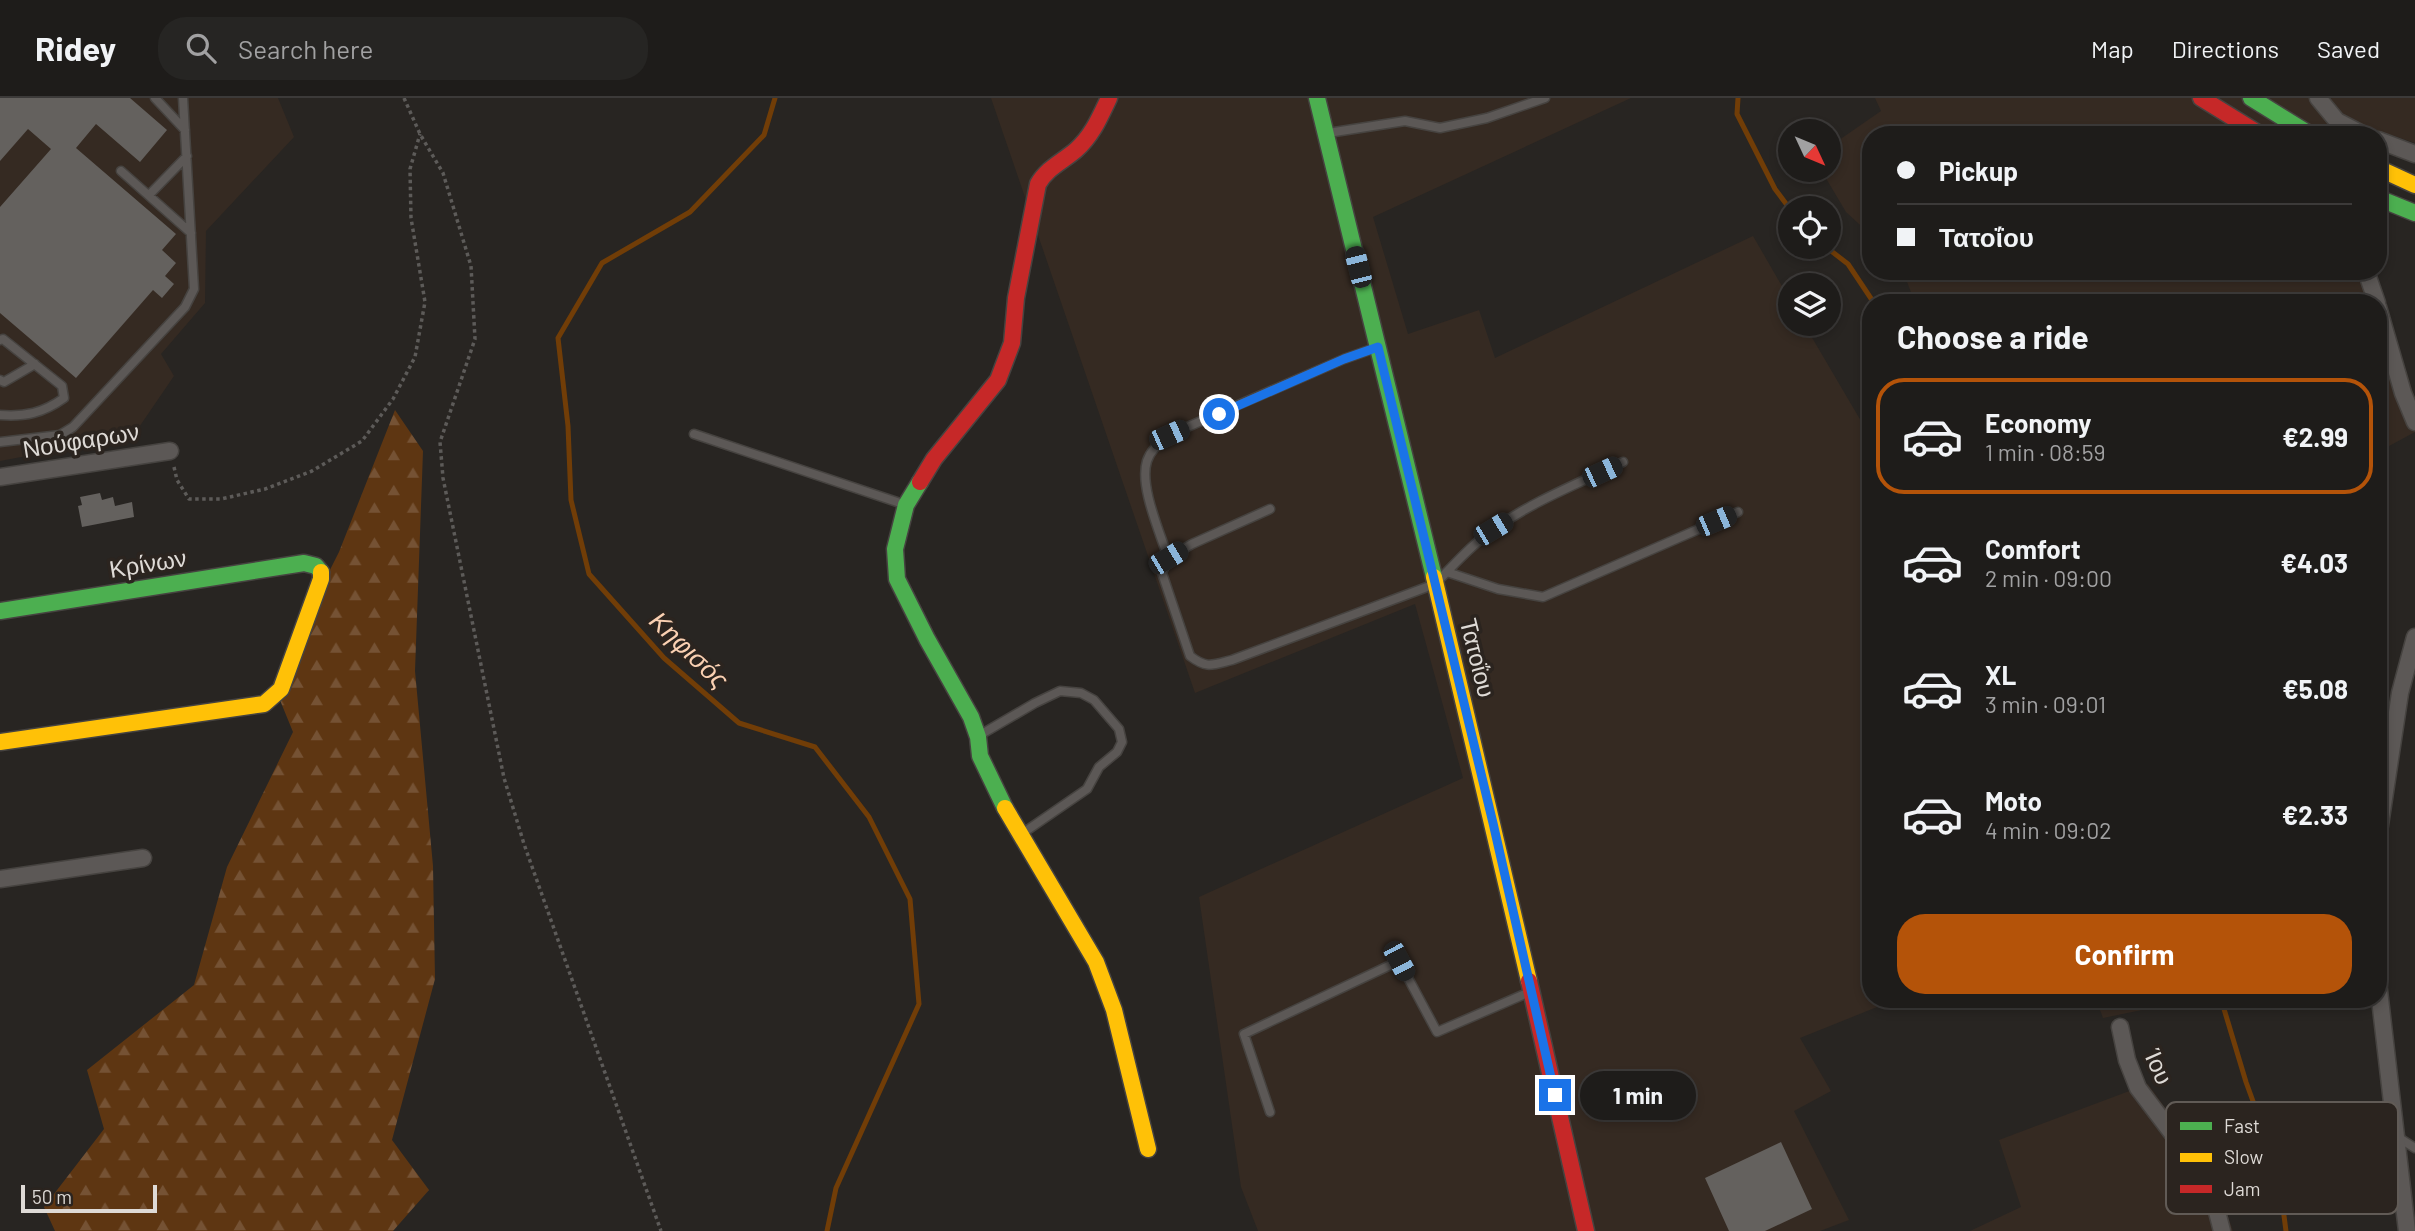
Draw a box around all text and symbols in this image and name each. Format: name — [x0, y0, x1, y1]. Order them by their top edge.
search box — [158, 17, 648, 80]
text: Ridey — [35, 28, 116, 68]
icon: search — [182, 29, 220, 67]
text: Search here — [238, 33, 373, 64]
text: Map — [2091, 34, 2134, 63]
text: Directions — [2172, 34, 2279, 63]
text: Saved — [2317, 34, 2380, 63]
north arrow — [1778, 119, 1841, 182]
map controls — [1778, 119, 1841, 336]
text: Pickup — [1939, 155, 2018, 186]
button: locate — [1778, 196, 1841, 259]
text: Τατοΐου — [1939, 221, 2034, 252]
car — [1343, 244, 1374, 290]
button: layers — [1778, 273, 1841, 336]
text: Choose a ride — [1897, 317, 2089, 355]
route start — [1203, 398, 1235, 430]
icon: car — [1901, 405, 1964, 468]
text: Economy — [1985, 407, 2091, 438]
street label: Νούφαρων — [20, 416, 141, 463]
car — [1146, 417, 1193, 453]
text: €2.99 — [2282, 421, 2348, 452]
text: 1 min · 08:59 — [1985, 438, 2106, 466]
car — [1579, 454, 1626, 490]
car — [1693, 503, 1740, 539]
car — [1470, 509, 1517, 549]
icon: car — [1901, 531, 1964, 594]
text: Comfort — [1985, 533, 2081, 564]
car — [1145, 538, 1192, 578]
street label: Κρίνων — [107, 542, 188, 583]
text: €4.03 — [2281, 547, 2348, 578]
text: 2 min · 09:00 — [1985, 564, 2112, 592]
water label: Κηφισός — [644, 604, 736, 694]
street label: Τατοΐου — [1455, 615, 1502, 700]
icon: car — [1901, 657, 1964, 720]
text: XL — [1985, 659, 2016, 690]
text: €5.08 — [2282, 673, 2348, 704]
text: 3 min · 09:01 — [1985, 690, 2106, 718]
icon: car — [1901, 783, 1964, 846]
text: Moto — [1985, 785, 2042, 816]
text: €2.33 — [2282, 799, 2348, 830]
text: 4 min · 09:02 — [1985, 816, 2112, 844]
button: Confirm — [1897, 914, 2352, 994]
car — [1380, 938, 1419, 984]
street label: Ίου — [2138, 1043, 2180, 1089]
callout: 1 min — [1580, 1070, 1695, 1119]
route end — [1539, 1079, 1571, 1111]
text: 1 min — [1613, 1081, 1663, 1109]
legend — [2166, 1102, 2398, 1214]
text: Fast — [2224, 1114, 2260, 1137]
text: Slow — [2224, 1145, 2263, 1168]
text: Jam — [2224, 1177, 2260, 1200]
scale bar — [21, 1182, 158, 1214]
text: 50 m — [32, 1185, 72, 1208]

